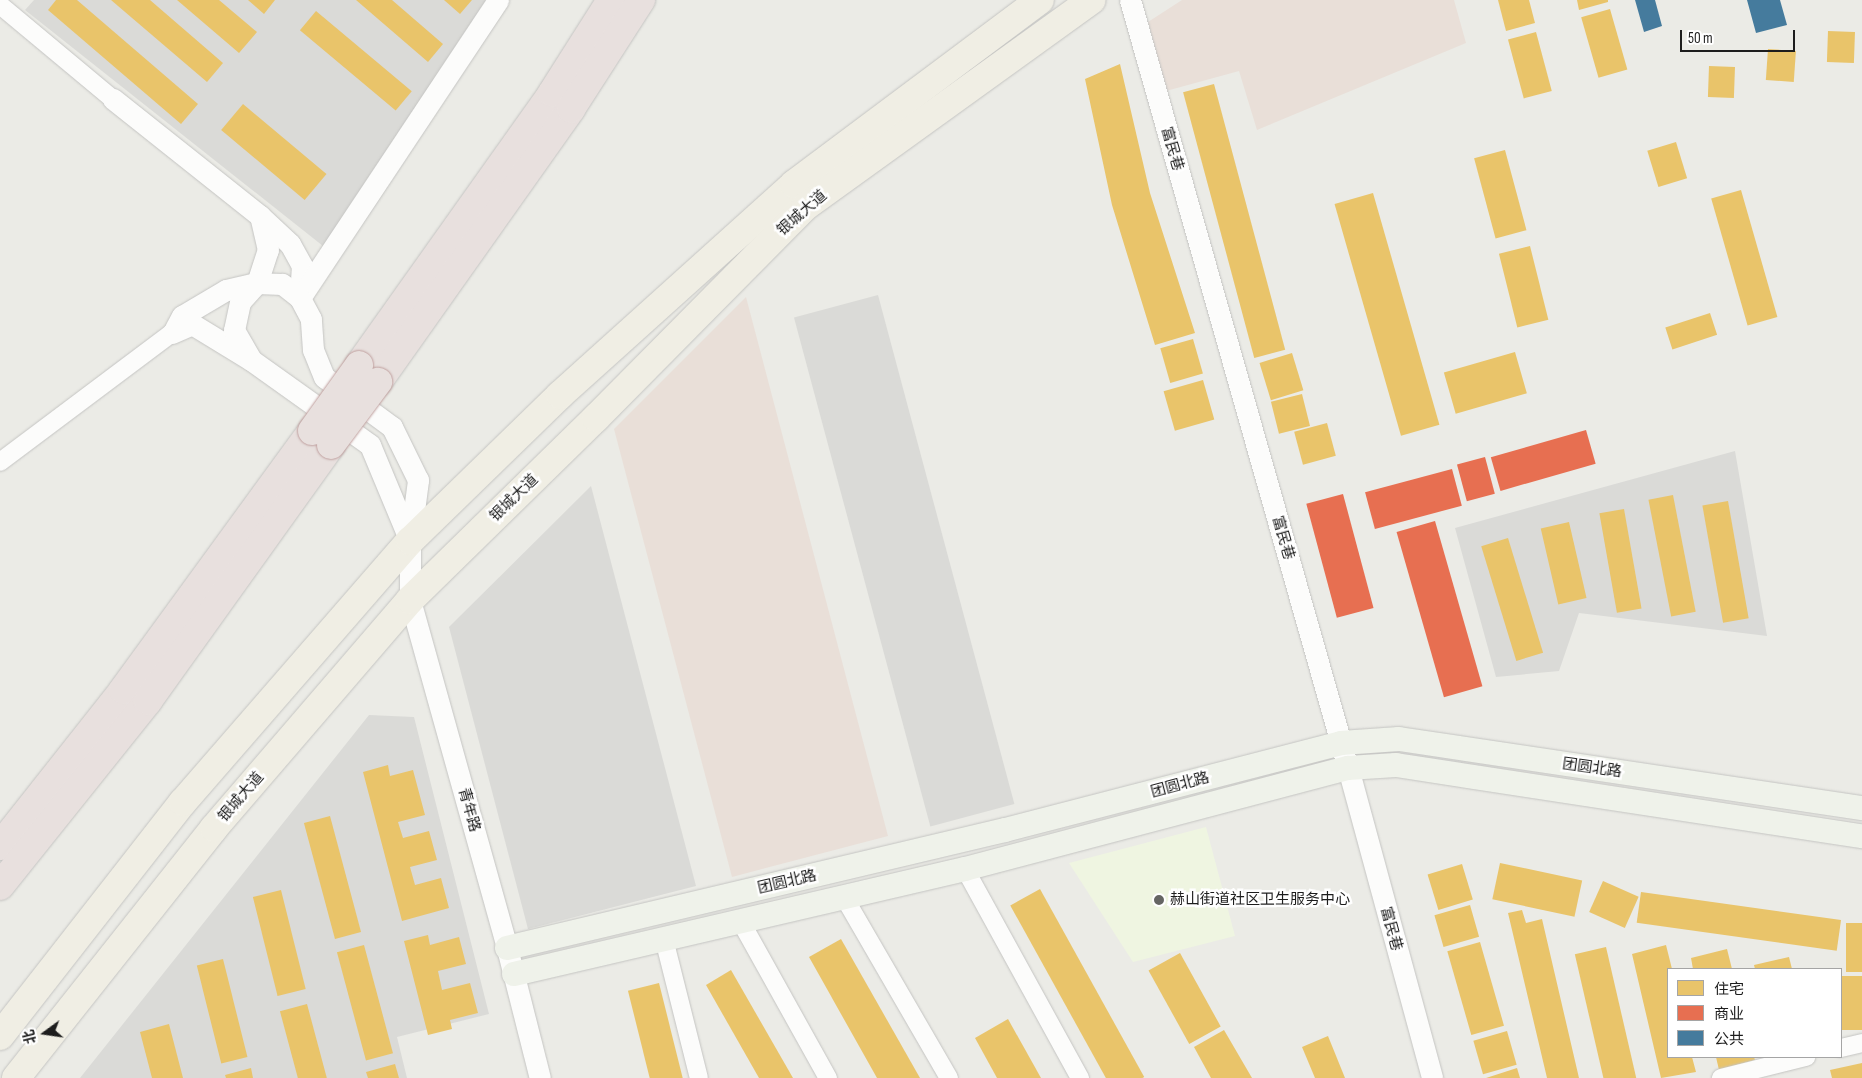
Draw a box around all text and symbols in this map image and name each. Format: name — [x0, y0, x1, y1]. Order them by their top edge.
scale bar — [1682, 20, 1797, 52]
text: 50 m — [1688, 29, 1713, 48]
street label: 富民巷 — [1157, 125, 1187, 173]
street label: 银城大道 — [773, 187, 831, 239]
street label: 银城大道 — [486, 471, 542, 525]
street label: 富民巷 — [1268, 514, 1298, 562]
street label: 团圆北路 — [1561, 755, 1623, 781]
street label: 银城大道 — [215, 768, 267, 826]
street label: 团圆北路 — [1149, 769, 1211, 801]
street label: 青年路 — [454, 786, 484, 834]
street label: 团圆北路 — [756, 866, 818, 898]
place label: 赫山街道社区卫生服务中心 — [1170, 891, 1350, 909]
marker: 赫山街道社区卫生服务中心 — [1152, 893, 1166, 907]
street label: 富民巷 — [1376, 905, 1406, 953]
legend — [1667, 968, 1842, 1058]
text: 住宅 — [1714, 980, 1744, 999]
text: 商业 — [1714, 1005, 1744, 1024]
north arrow — [20, 1008, 70, 1058]
text: 北 — [20, 1028, 40, 1046]
text: 公共 — [1714, 1030, 1744, 1049]

